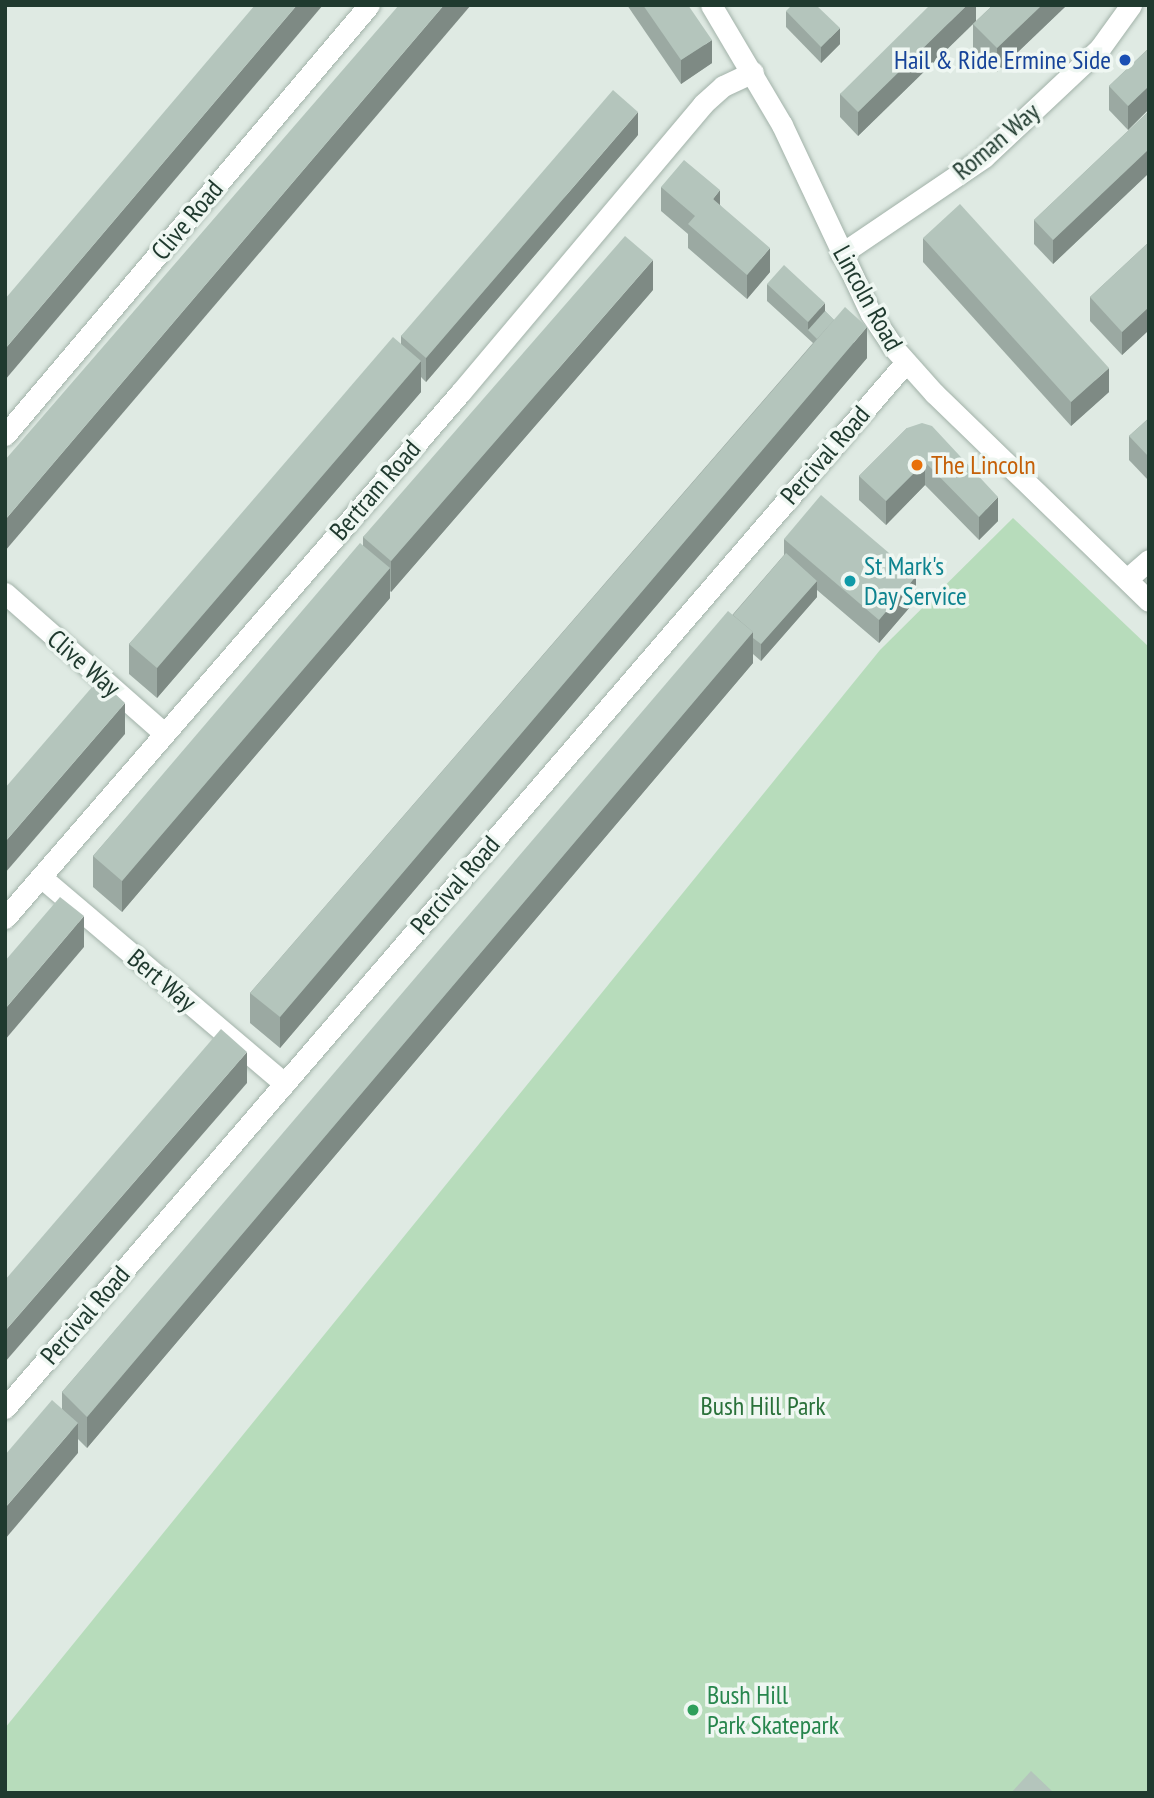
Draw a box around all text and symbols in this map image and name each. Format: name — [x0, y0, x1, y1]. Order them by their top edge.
place label: Hail & Ride Ermine Side — [894, 44, 1111, 76]
marker: Hail & Ride Ermine Side — [1117, 52, 1133, 68]
street label: Roman Way — [946, 96, 1046, 186]
street label: Clive Road — [145, 174, 229, 266]
street label: Lincoln Road — [826, 240, 910, 356]
street label: Percival Road — [774, 399, 876, 511]
street label: Bertram Road — [323, 434, 427, 546]
place label: The Lincoln — [931, 449, 1036, 481]
marker: The Lincoln — [909, 457, 925, 473]
place label: St Mark's Day Service — [864, 550, 968, 612]
marker: St Mark's Day Service — [842, 573, 858, 589]
street label: Clive Way — [41, 623, 127, 703]
street label: Percival Road — [404, 829, 506, 941]
street label: Bert Way — [121, 942, 203, 1018]
street label: Percival Road — [34, 1259, 136, 1371]
park label: Bush Hill Park — [700, 1390, 826, 1422]
place label: Bush Hill Park Skatepark — [707, 1679, 839, 1740]
marker: Bush Hill Park Skatepark — [685, 1702, 701, 1718]

